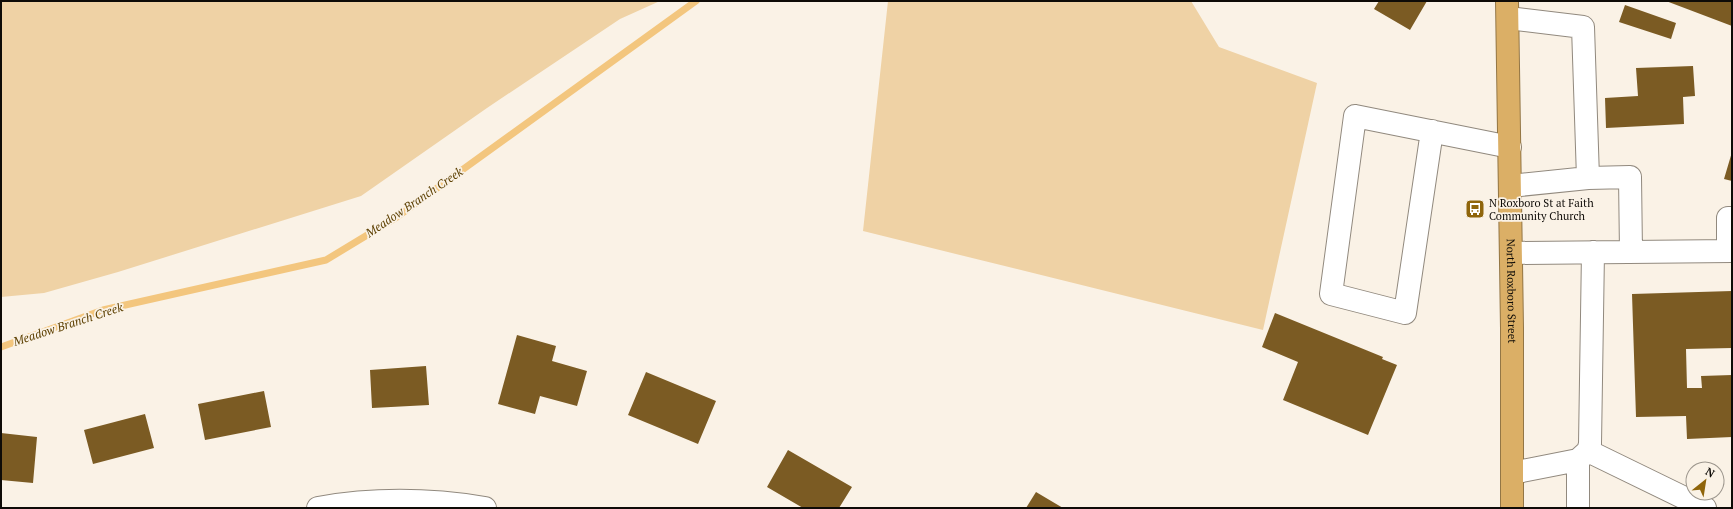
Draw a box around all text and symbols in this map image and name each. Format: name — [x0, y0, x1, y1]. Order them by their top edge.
water label: Meadow Branch Creek — [362, 164, 466, 241]
place label: N Roxboro St at Faith Community Church — [1489, 196, 1594, 223]
bus stop icon: N Roxboro St at Faith Community Church — [1464, 198, 1486, 220]
street label: North Roxboro Street — [1504, 239, 1519, 343]
water label: Meadow Branch Creek — [10, 299, 125, 349]
north arrow — [1685, 461, 1725, 501]
text: N — [1703, 464, 1718, 481]

